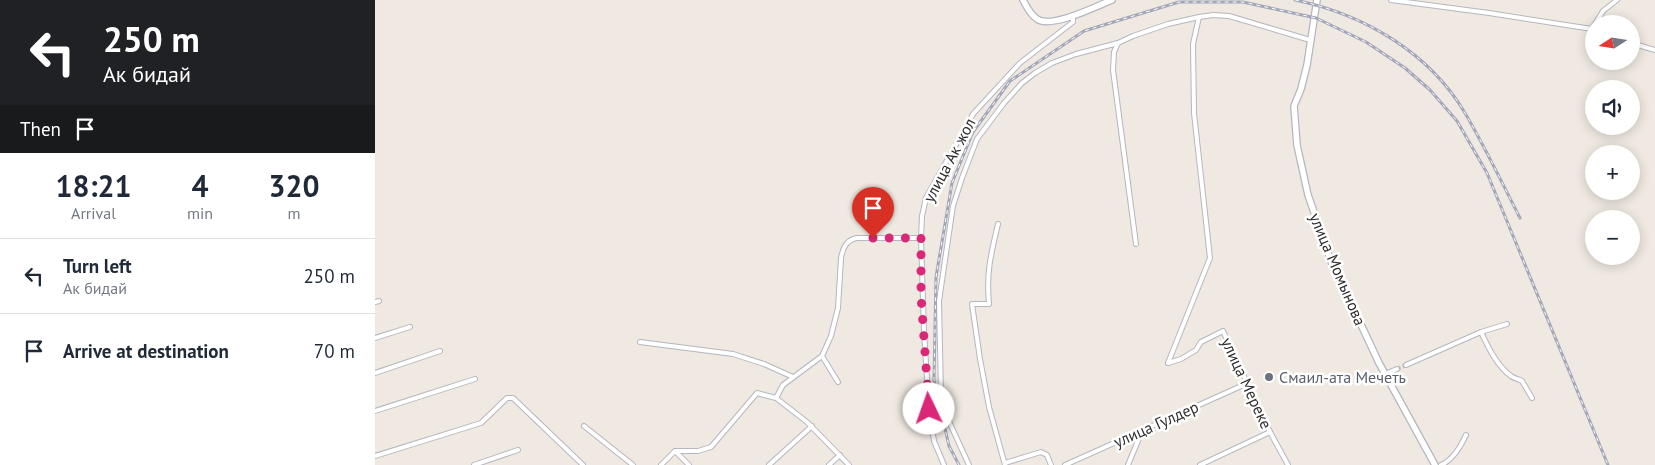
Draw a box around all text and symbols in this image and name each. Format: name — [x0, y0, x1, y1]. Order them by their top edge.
north arrow — [1585, 15, 1640, 70]
map controls — [1585, 15, 1640, 265]
text: 250 m — [103, 16, 200, 62]
icon: left — [20, 20, 85, 85]
text: Ак бидай — [103, 60, 191, 88]
button: sound — [1585, 80, 1640, 135]
street label: улица Ак жол — [918, 114, 980, 206]
icon: arrive — [71, 115, 99, 143]
text: Then — [20, 117, 61, 141]
button: + — [1585, 145, 1640, 200]
text: 18:21 — [55, 166, 132, 205]
text: 4 — [192, 166, 209, 205]
text: 320 — [268, 166, 320, 205]
pin — [852, 187, 894, 238]
icon: arrive — [859, 194, 887, 222]
text: Arrival — [71, 203, 116, 223]
text: min — [187, 203, 213, 223]
text: m — [288, 203, 301, 223]
street label: улица Момынова — [1305, 210, 1371, 328]
button: − — [1585, 210, 1640, 265]
text: Turn left — [63, 254, 132, 278]
icon: left — [20, 262, 48, 290]
text: 250 m — [303, 264, 355, 288]
text: Ак бидай — [63, 278, 127, 298]
street label: улица Мереке — [1217, 334, 1277, 432]
icon: arrive — [20, 337, 48, 365]
text: Arrive at destination — [63, 339, 229, 363]
text: 70 m — [314, 339, 355, 363]
place label: Смаил-ата Мечеть — [1279, 367, 1406, 387]
marker: Смаил-ата Мечеть — [1263, 371, 1275, 383]
position arrow — [902, 382, 954, 434]
street label: улица Гулдер — [1110, 396, 1202, 452]

